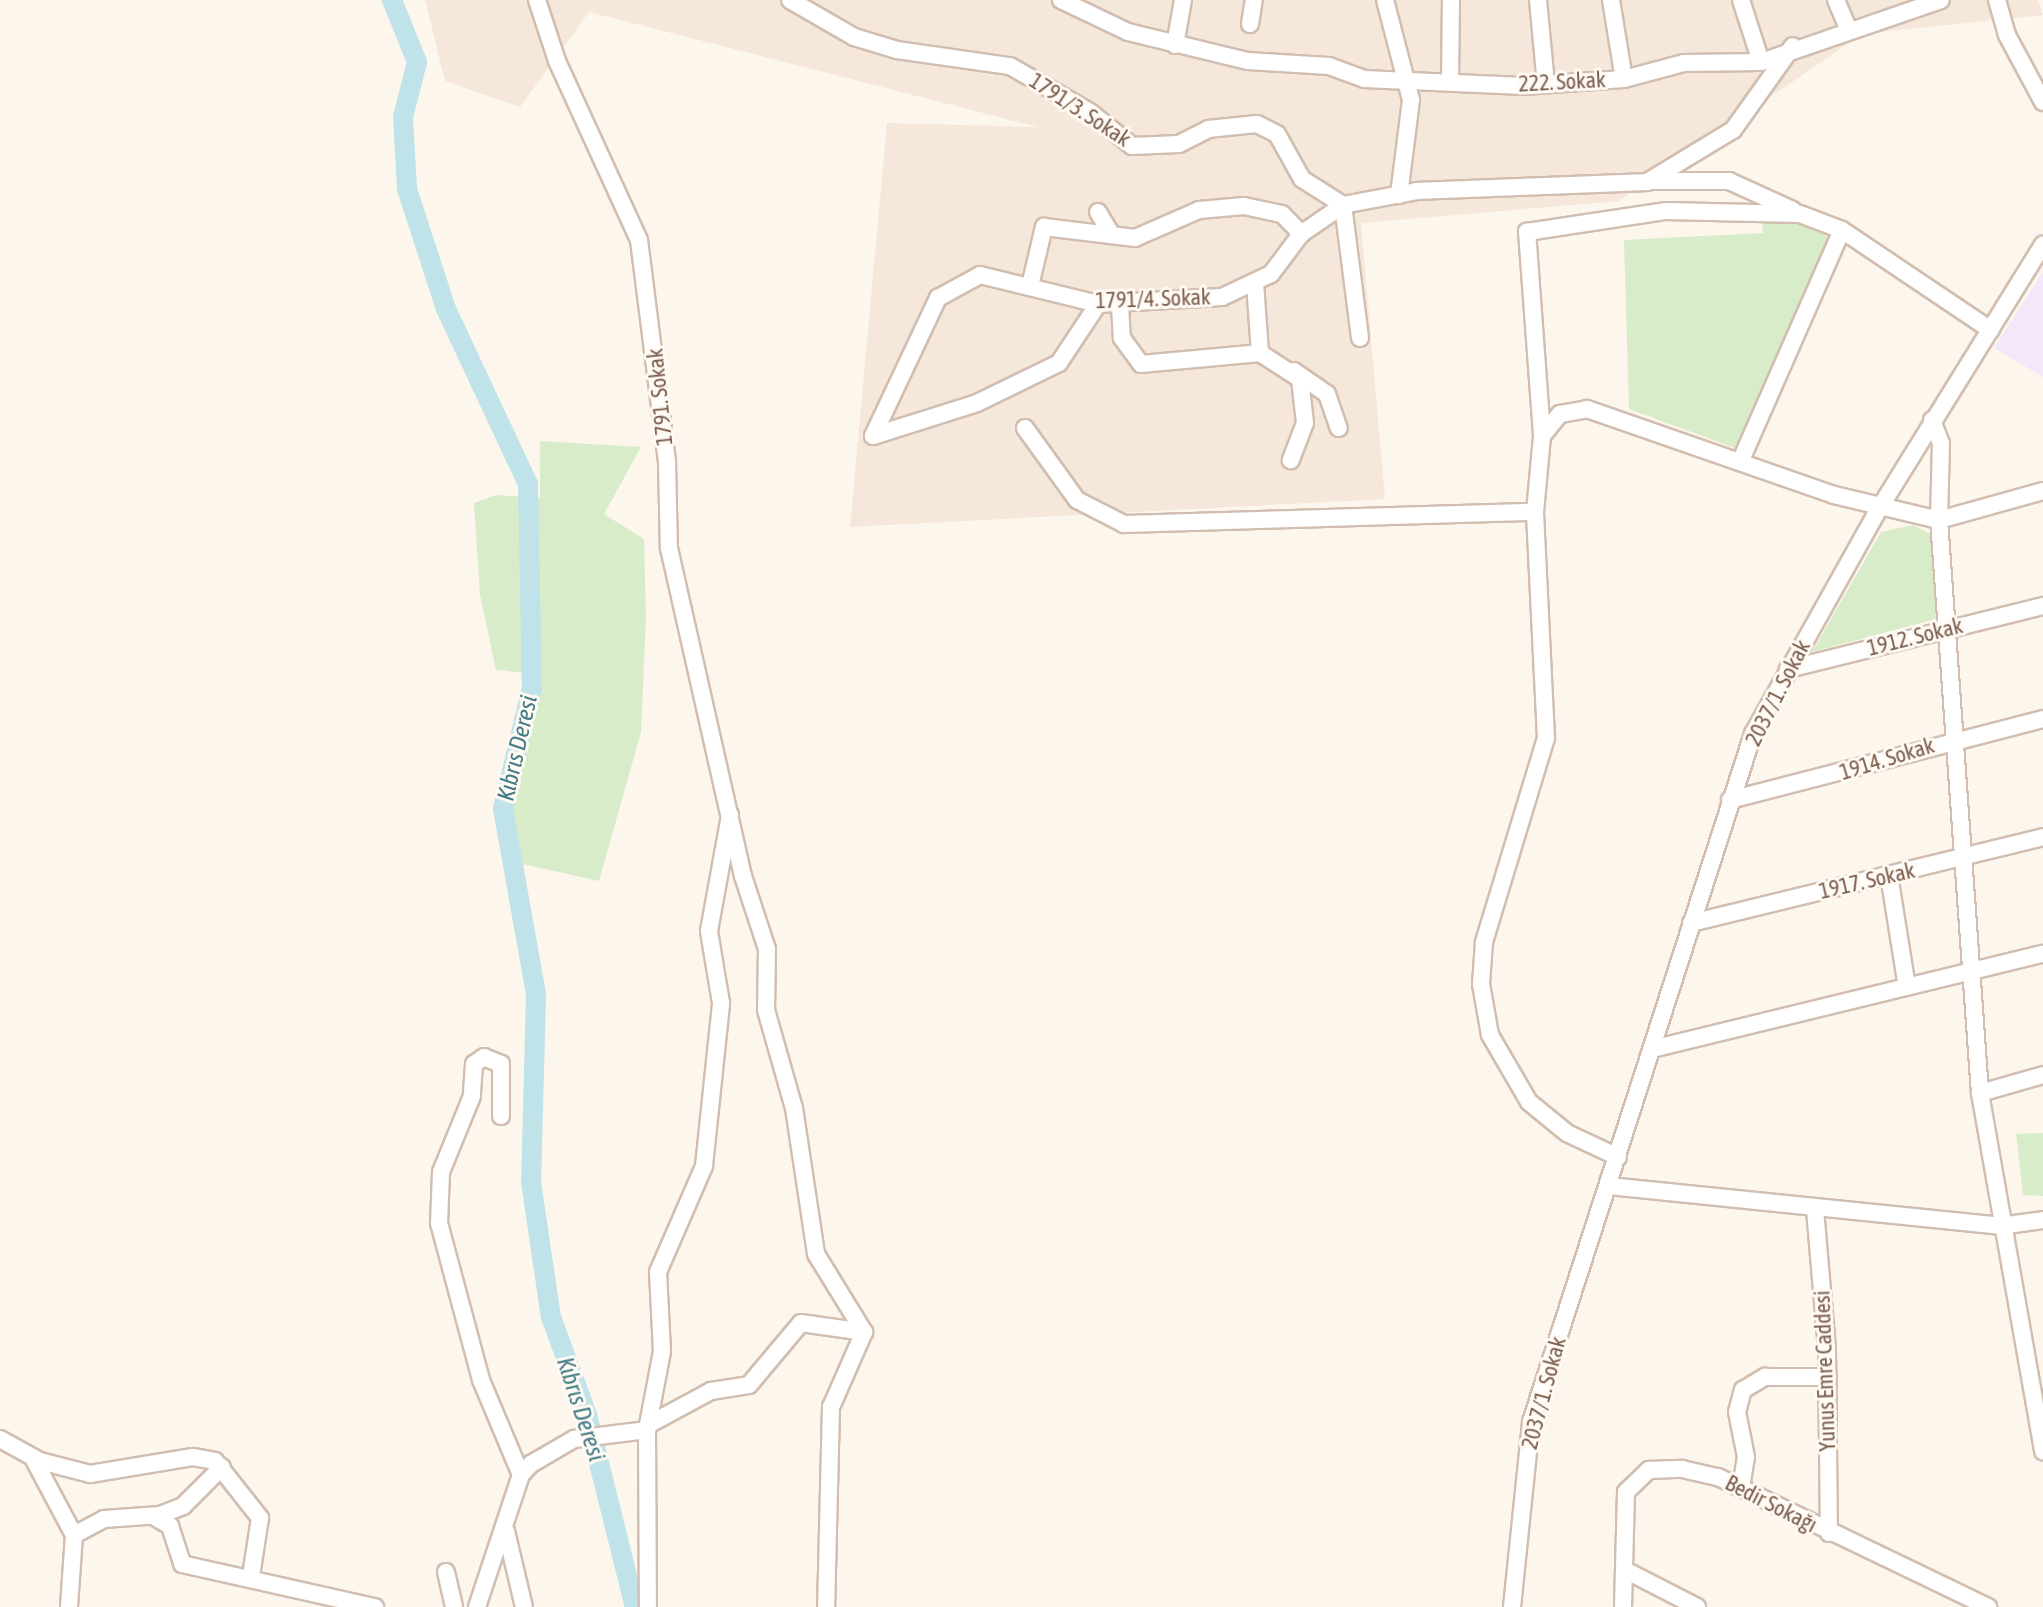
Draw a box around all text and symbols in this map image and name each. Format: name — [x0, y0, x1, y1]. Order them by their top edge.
street label: 222. Sokak — [1518, 67, 1606, 97]
street label: 1791/3. Sokak — [1024, 68, 1136, 152]
street label: 1791/4. Sokak — [1095, 284, 1211, 314]
street label: 1791. Sokak — [642, 347, 678, 447]
street label: 1912. Sokak — [1865, 612, 1965, 662]
street label: 2037/1. Sokak — [1740, 636, 1816, 750]
water label: Kıbrıs Deresi — [491, 692, 543, 804]
street label: 1914. Sokak — [1837, 732, 1937, 786]
street label: 1917. Sokak — [1817, 857, 1917, 905]
street label: Yunus Emre Caddesi — [1809, 1290, 1841, 1452]
street label: 2037/1. Sokak — [1516, 1334, 1572, 1452]
water label: Kıbrıs Deresi — [551, 1353, 611, 1465]
street label: Bedir Sokağı — [1721, 1470, 1821, 1538]

